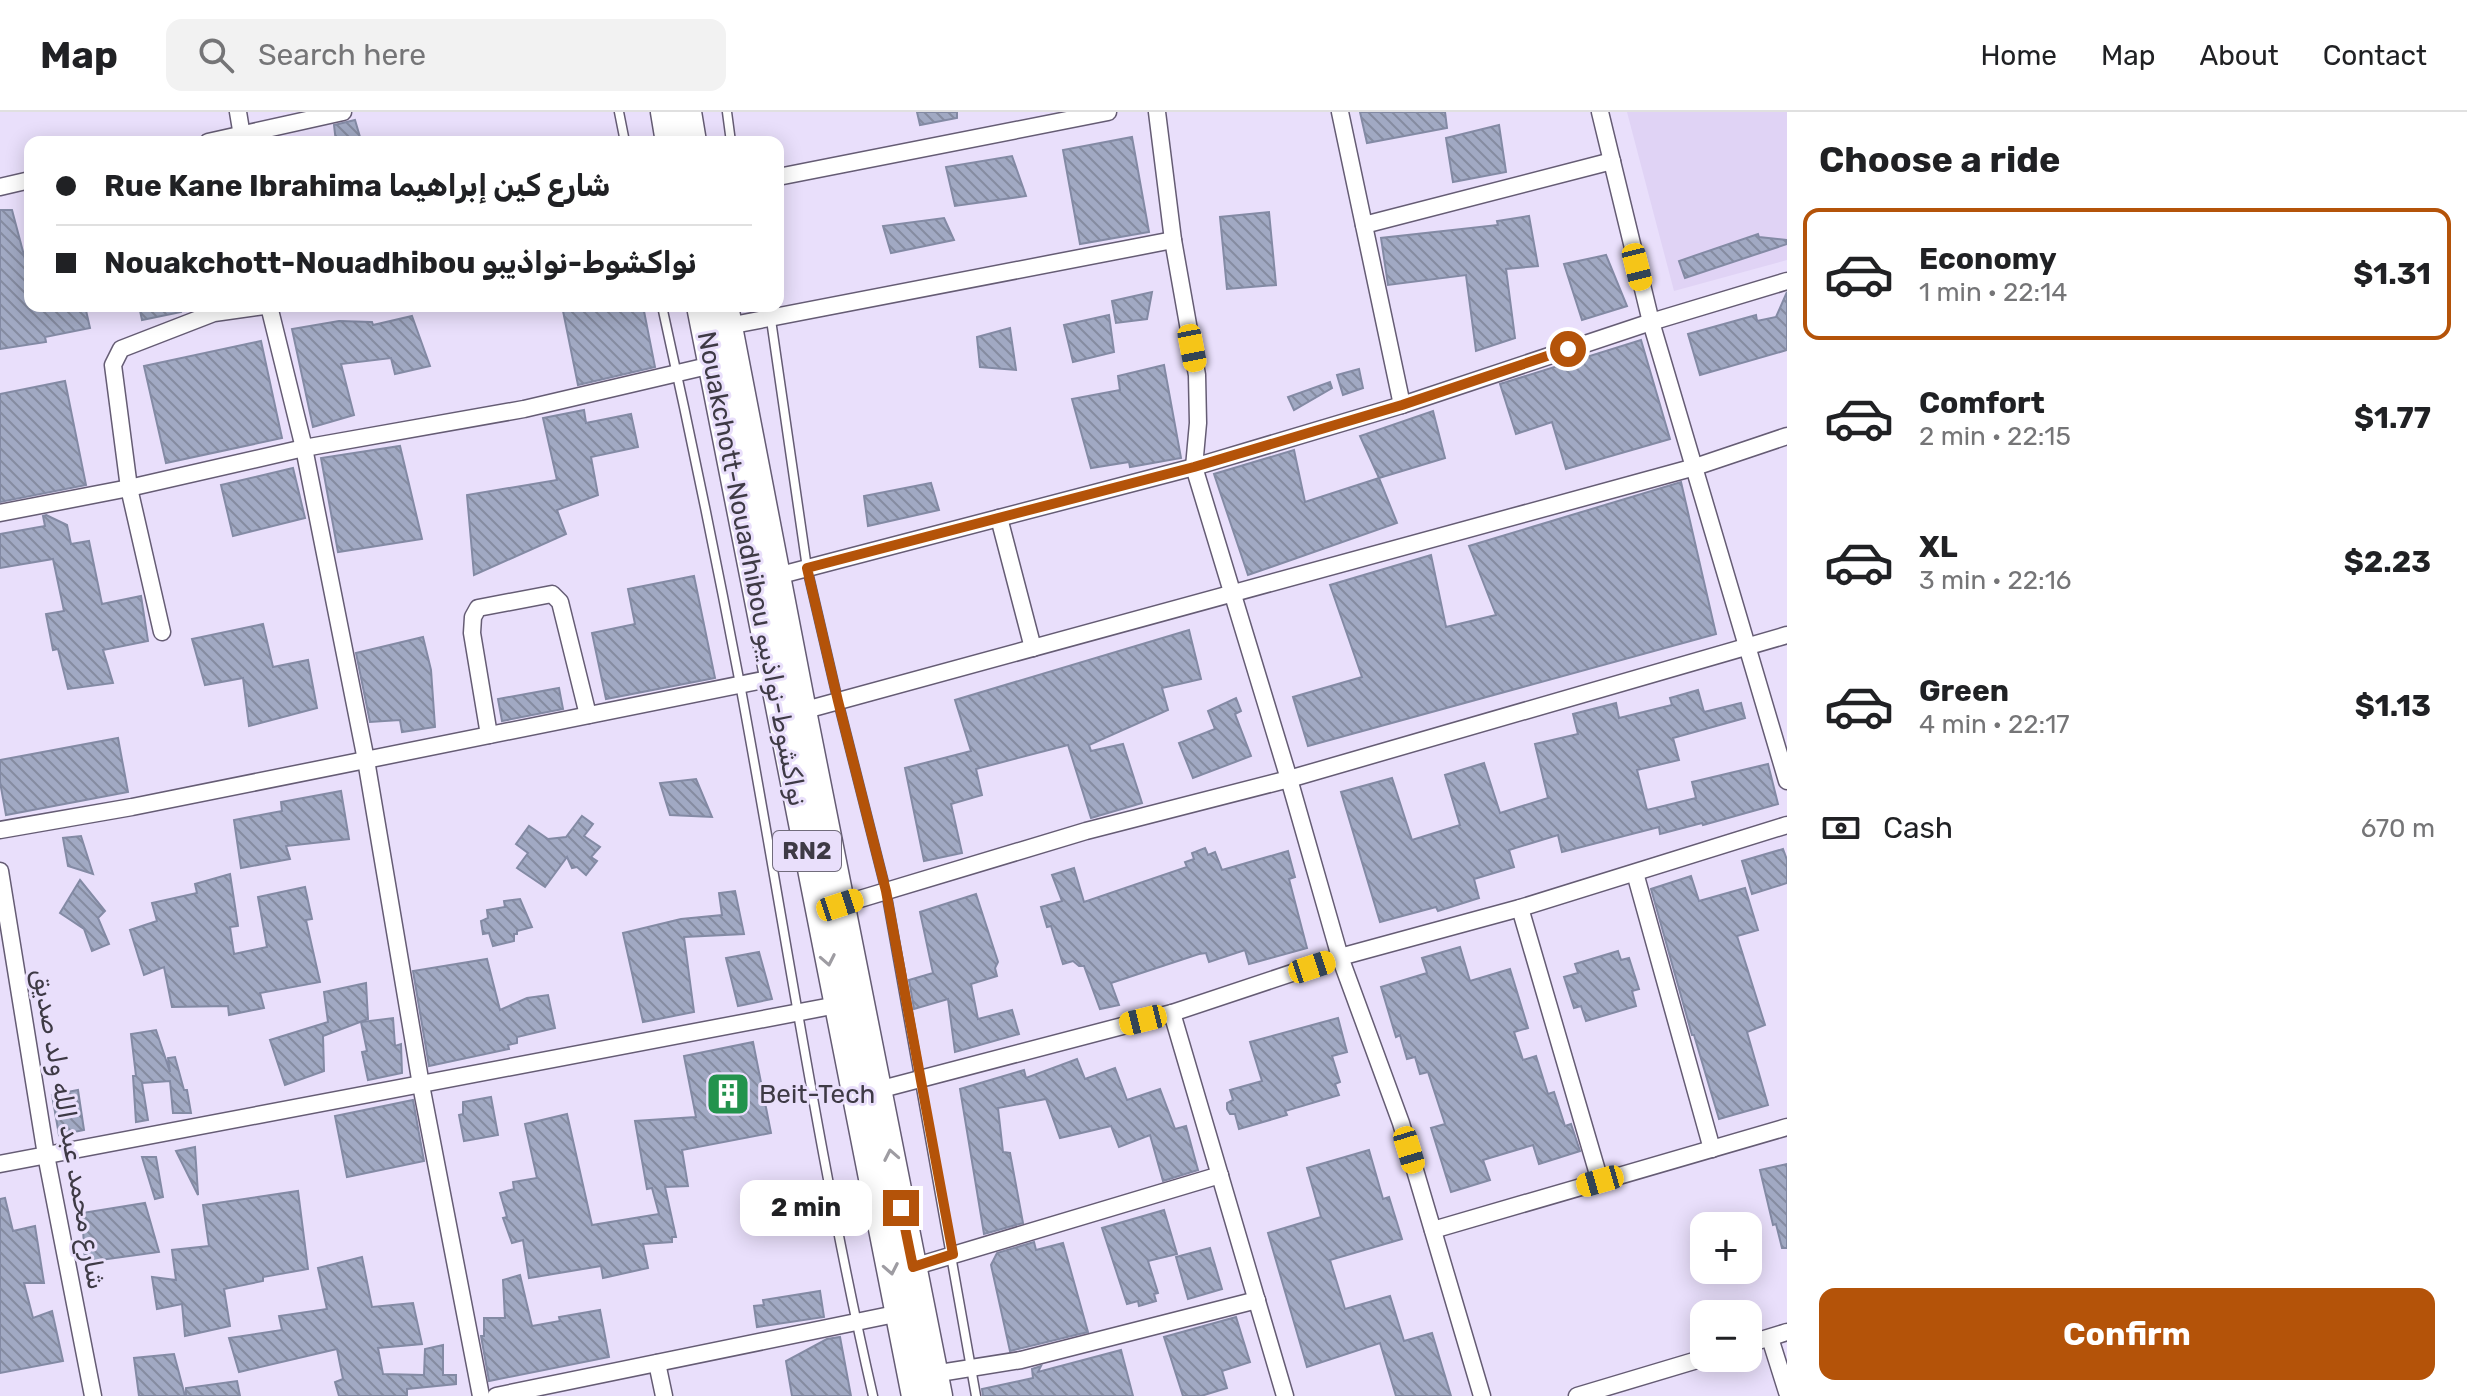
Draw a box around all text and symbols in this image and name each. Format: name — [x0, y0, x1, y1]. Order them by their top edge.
search box — [166, 19, 726, 91]
text: Map — [40, 32, 118, 78]
icon: search — [194, 33, 238, 77]
text: Search here — [258, 37, 426, 73]
text: Home — [1980, 39, 2057, 72]
text: Map — [2101, 39, 2155, 72]
text: About — [2199, 39, 2279, 72]
text: Contact — [2323, 39, 2427, 72]
text: Choose a ride — [1819, 138, 2060, 181]
text: Rue Kane Ibrahima شارع كين إبراهيما — [104, 168, 610, 204]
icon: car — [1823, 238, 1895, 310]
car — [1620, 241, 1654, 293]
text: Economy — [1919, 241, 2057, 277]
text: Nouakchott-Nouadhibou نواكشوط-نواذيبو — [104, 245, 697, 281]
text: $1.31 — [2353, 256, 2431, 292]
text: 1 min · 22:14 — [1919, 277, 2067, 308]
car — [1176, 322, 1208, 374]
street label: Nouakchott-Nouadhibou نواكشوط-نواذيبو — [691, 329, 813, 809]
route start — [1550, 331, 1586, 367]
icon: car — [1823, 382, 1895, 454]
text: Comfort — [1919, 385, 2045, 421]
text: $1.77 — [2354, 400, 2431, 436]
text: 2 min · 22:15 — [1919, 421, 2071, 452]
icon: car — [1823, 526, 1895, 598]
text: XL — [1919, 529, 1958, 565]
text: $2.23 — [2344, 544, 2431, 580]
text: 3 min · 22:16 — [1919, 565, 2071, 596]
icon: car — [1823, 670, 1895, 742]
text: Green — [1919, 673, 2009, 709]
text: $1.13 — [2355, 688, 2431, 724]
text: 4 min · 22:17 — [1919, 709, 2070, 740]
icon: cash — [1819, 806, 1863, 850]
text: Cash — [1883, 810, 1953, 846]
text: 670 m — [2361, 813, 2435, 844]
road number: RN2 — [773, 831, 841, 871]
car — [813, 886, 867, 924]
car — [1285, 948, 1339, 986]
one-way arrow — [819, 953, 836, 966]
street label: شارع محمد عبد الله ولد صديق — [24, 966, 112, 1292]
car — [1117, 1003, 1169, 1037]
building icon: Beit-Tech — [704, 1070, 752, 1118]
place label: Beit-Tech — [759, 1079, 875, 1110]
car — [1391, 1124, 1427, 1176]
one-way arrow — [883, 1148, 900, 1161]
car — [1574, 1163, 1626, 1199]
callout: 2 min — [741, 1180, 873, 1236]
route end — [883, 1190, 919, 1226]
text: 2 min — [771, 1192, 841, 1223]
map controls — [1690, 1212, 1762, 1372]
button: + — [1690, 1212, 1762, 1284]
one-way arrow — [882, 1262, 899, 1276]
button: Confirm — [1819, 1288, 2435, 1380]
button: − — [1690, 1300, 1762, 1372]

